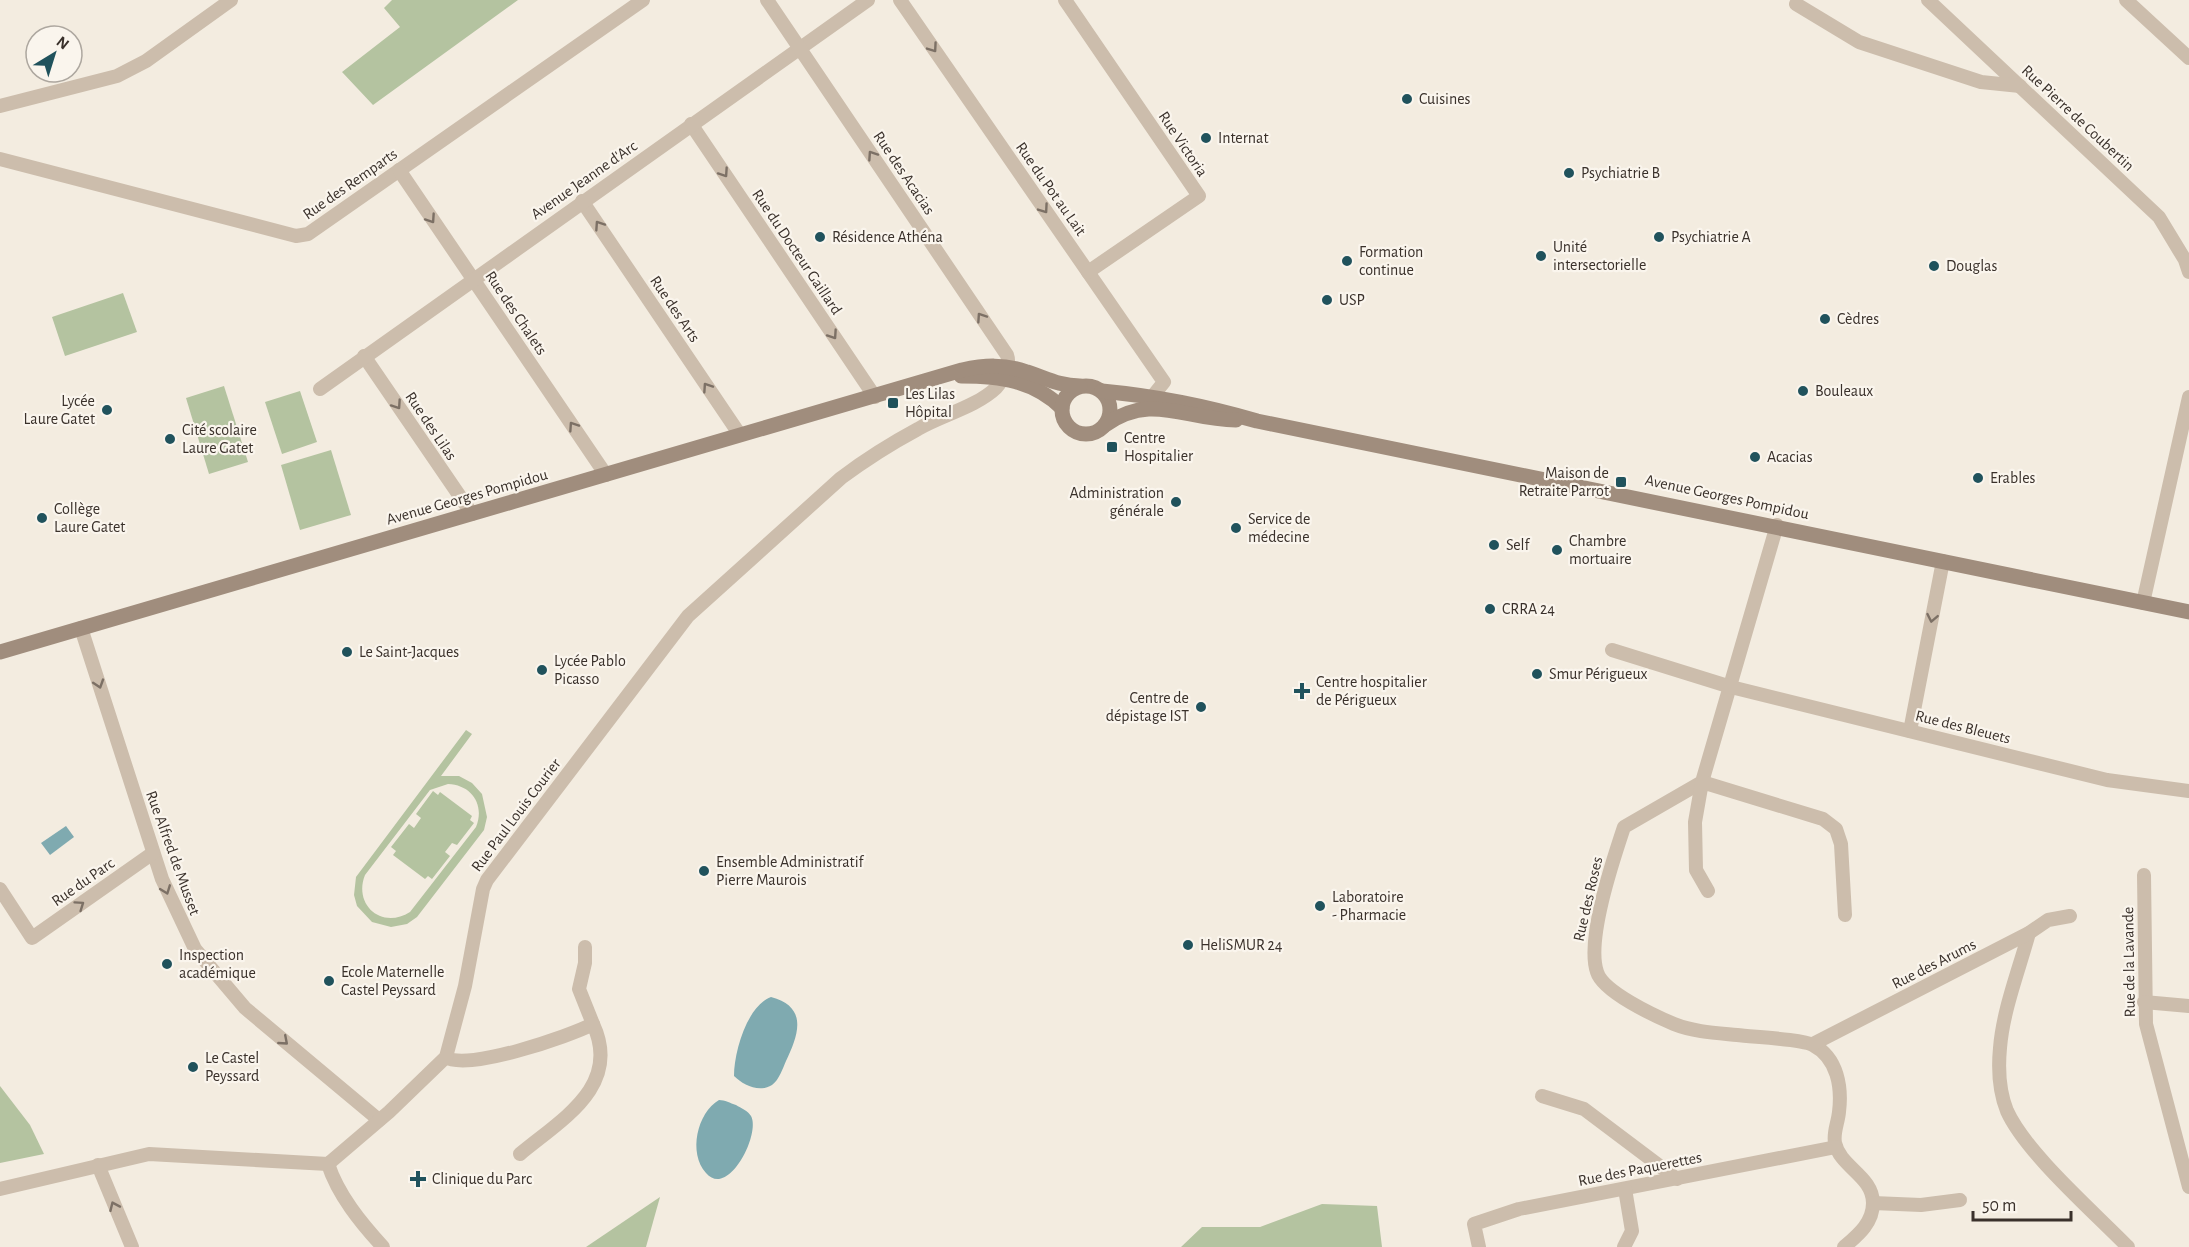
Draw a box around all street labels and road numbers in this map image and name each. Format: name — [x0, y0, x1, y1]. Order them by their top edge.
street label: Rue Pierre de Coubertin — [2019, 62, 2137, 174]
street label: Rue Victoria — [1155, 109, 1211, 179]
street label: Rue des Acacias — [870, 128, 938, 218]
street label: Avenue Jeanne d'Arc — [528, 138, 640, 222]
street label: Rue du Pot au Lait — [1013, 139, 1089, 239]
street label: Rue des Remparts — [300, 146, 400, 222]
street label: Rue du Docteur Gaillard — [749, 186, 845, 318]
street label: Rue des Chalets — [482, 268, 550, 358]
street label: Rue des Arts — [647, 273, 703, 345]
street label: Rue des Lilas — [402, 389, 460, 463]
street label: Avenue Georges Pompidou — [385, 466, 549, 528]
street label: Avenue Georges Pompidou — [1644, 472, 1810, 522]
street label: Rue des Bleuets — [1914, 707, 2012, 747]
street label: Rue Paul Louis Courier — [468, 755, 564, 875]
street label: Rue Alfred de Musset — [143, 789, 203, 917]
street label: Rue du Parc — [49, 855, 117, 909]
street label: Rue des Roses — [1570, 855, 1606, 943]
street label: Rue de la Lavande — [2120, 907, 2138, 1017]
street label: Rue des Arums — [1889, 936, 1979, 992]
street label: Rue des Paquerettes — [1577, 1149, 1703, 1189]

